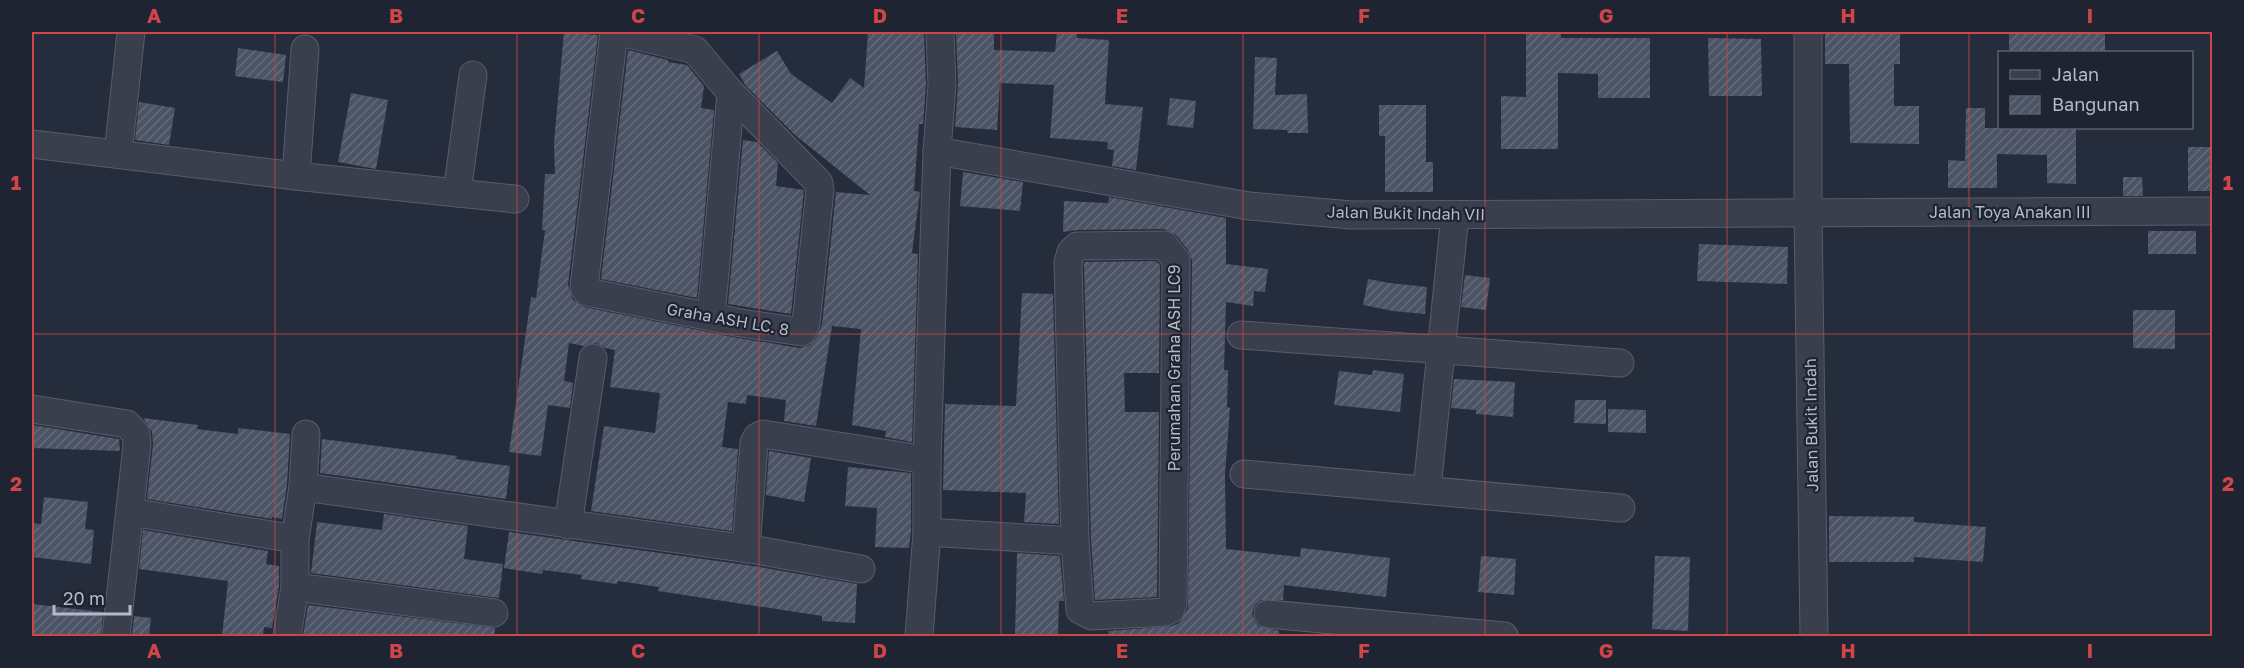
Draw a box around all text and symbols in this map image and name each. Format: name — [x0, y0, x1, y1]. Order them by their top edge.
text: A — [147, 3, 161, 27]
text: B — [389, 3, 403, 27]
text: C — [631, 3, 645, 27]
text: D — [873, 3, 887, 27]
text: E — [1116, 3, 1128, 27]
text: F — [1358, 3, 1370, 27]
text: G — [1599, 3, 1613, 27]
text: H — [1840, 3, 1856, 27]
text: I — [2087, 3, 2093, 27]
legend — [1998, 51, 2193, 129]
text: Jalan — [2052, 63, 2099, 85]
text: Bangunan — [2052, 93, 2140, 115]
text: 1 — [11, 170, 21, 194]
text: 1 — [2223, 170, 2233, 194]
street label: Jalan Bukit Indah VII — [1327, 202, 1485, 224]
street label: Jalan Toya Anakan III — [1929, 202, 2091, 222]
street label: Perumahan Graha ASH LC9 — [1164, 265, 1184, 471]
street label: Graha ASH LC. 8 — [665, 298, 791, 340]
street label: Jalan Bukit Indah — [1800, 358, 1822, 492]
text: 2 — [10, 471, 22, 495]
text: 2 — [2222, 471, 2234, 495]
scale bar — [54, 578, 130, 616]
text: 20 m — [63, 587, 105, 609]
text: A — [147, 638, 161, 662]
text: B — [389, 638, 403, 662]
text: C — [631, 638, 645, 662]
text: D — [873, 638, 887, 662]
text: E — [1116, 638, 1128, 662]
text: F — [1358, 638, 1370, 662]
text: G — [1599, 638, 1613, 662]
text: H — [1840, 638, 1856, 662]
text: I — [2087, 638, 2093, 662]

